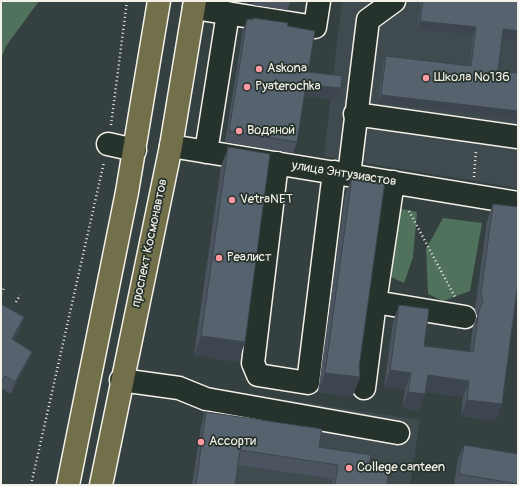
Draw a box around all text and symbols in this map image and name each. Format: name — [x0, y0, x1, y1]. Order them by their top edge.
place label: Askona — [267, 61, 307, 77]
marker: Askona — [254, 64, 264, 74]
place label: Школа №136 — [434, 70, 510, 86]
marker: Школа №136 — [421, 73, 431, 83]
place label: Pyaterochka — [255, 79, 321, 95]
marker: Pyaterochka — [242, 82, 252, 92]
place label: Водяной — [247, 123, 295, 139]
marker: Водяной — [234, 126, 244, 136]
street label: улица Энтузиастов — [290, 158, 398, 190]
street label: проспект Космонавтов — [129, 177, 171, 309]
place label: VetraNET — [240, 192, 293, 208]
marker: VetraNET — [227, 195, 237, 205]
place label: Реалист — [227, 250, 271, 266]
marker: Реалист — [214, 253, 224, 263]
place label: Ассорти — [209, 434, 256, 450]
marker: Ассорти — [196, 437, 206, 447]
place label: College canteen — [357, 460, 445, 476]
marker: College canteen — [344, 463, 354, 473]

